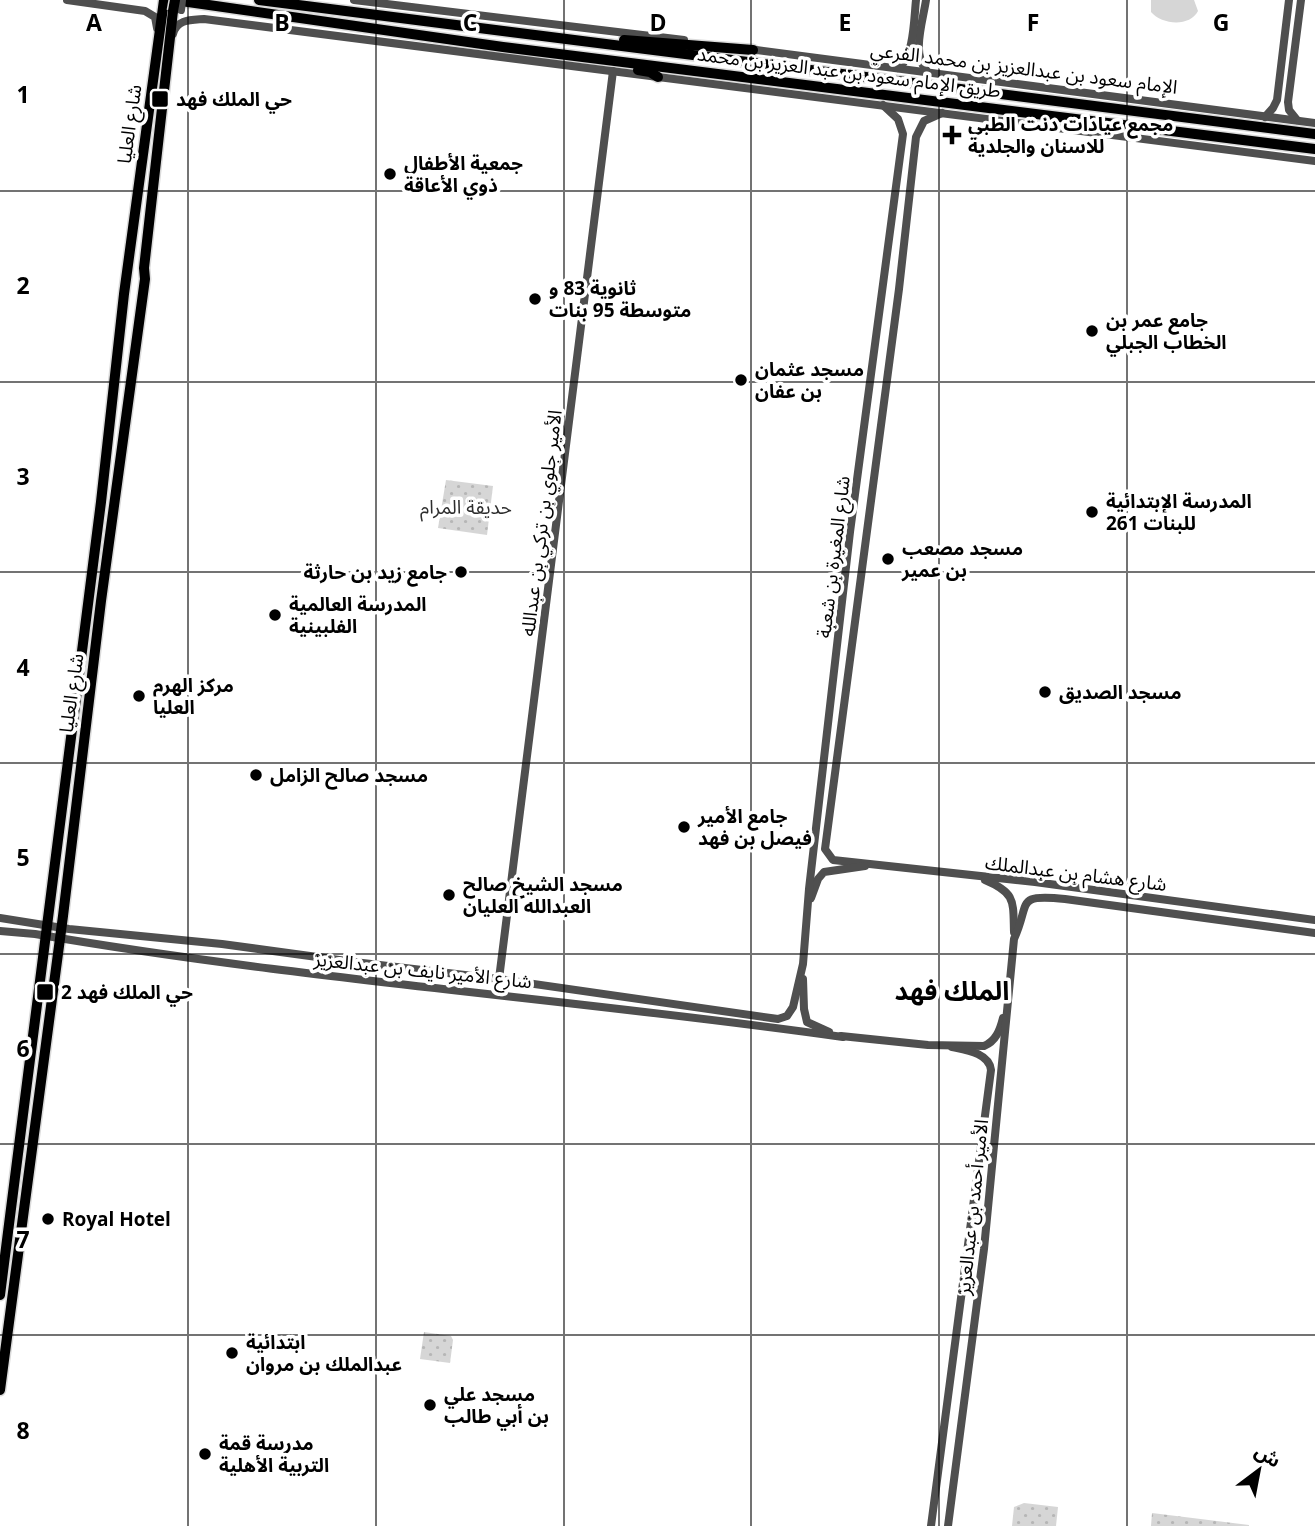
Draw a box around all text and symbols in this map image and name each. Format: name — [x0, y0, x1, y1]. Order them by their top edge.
text: A — [86, 6, 102, 38]
text: B — [274, 6, 290, 38]
text: C — [463, 6, 477, 38]
text: D — [649, 6, 667, 38]
text: E — [839, 6, 851, 38]
text: F — [1027, 6, 1039, 38]
text: G — [1213, 6, 1229, 38]
street label: الإمام سعود بن عبدالعزيز بن محمد الفرعي — [869, 36, 1179, 102]
street label: طريق الإمام سعود بن عبد العزيز بن محمد — [696, 40, 1002, 106]
text: 1 — [16, 78, 30, 110]
street label: شارع العليا — [111, 83, 148, 165]
place label: حي الملك فهد — [176, 86, 292, 114]
marker: حي الملك فهد — [150, 89, 170, 109]
place label: مجمع عيادات دنت الطبي للاسنان والجلدية — [968, 111, 1173, 159]
marker: مجمع عيادات دنت الطبي للاسنان والجلدية — [942, 125, 962, 145]
place label: جمعية الأطفال ذوي الأعاقة — [404, 150, 523, 200]
marker: جمعية الأطفال ذوي الأعاقة — [382, 166, 398, 182]
text: 2 — [16, 269, 30, 301]
place label: ثانوية 83 و متوسطة 95 بنات — [549, 275, 691, 323]
marker: ثانوية 83 و متوسطة 95 بنات — [527, 291, 543, 307]
place label: جامع عمر بن الخطاب الجبلي — [1106, 307, 1226, 357]
marker: جامع عمر بن الخطاب الجبلي — [1084, 323, 1100, 339]
place label: مسجد عثمان بن عفان — [755, 356, 864, 404]
marker: مسجد عثمان بن عفان — [733, 372, 749, 388]
street label: الأمير جلوي بن تركي بن عبدالله — [514, 408, 570, 638]
text: 3 — [16, 460, 30, 492]
street label: شارع المغيرة بن شعبة — [810, 474, 857, 640]
place label: المدرسة الإبتدائية 261 للبنات — [1106, 488, 1252, 536]
park label: حديقة المرام — [420, 494, 512, 522]
marker: المدرسة الإبتدائية 261 للبنات — [1084, 504, 1100, 520]
place label: مسجد مصعب بن عمير — [901, 535, 1023, 583]
marker: مسجد مصعب بن عمير — [880, 551, 896, 567]
place label: جامع زيد بن حارثة — [304, 559, 447, 587]
marker: جامع زيد بن حارثة — [453, 564, 469, 580]
place label: المدرسة العالمية الفلبينية — [289, 591, 426, 639]
marker: المدرسة العالمية الفلبينية — [267, 607, 283, 623]
text: 4 — [16, 651, 30, 683]
street label: شارع العليا — [53, 652, 90, 734]
place label: مركز الهرم العليا — [153, 672, 234, 720]
place label: مسجد الصديق — [1059, 679, 1181, 705]
marker: مسجد الصديق — [1037, 684, 1053, 700]
marker: مركز الهرم العليا — [131, 688, 147, 704]
place label: مسجد صالح الزامل — [270, 762, 428, 790]
marker: مسجد صالح الزامل — [248, 767, 264, 783]
place label: جامع الأمير فيصل بن فهد — [697, 803, 812, 851]
marker: جامع الأمير فيصل بن فهد — [676, 819, 692, 835]
text: 5 — [16, 841, 30, 873]
street label: شارع هشام بن عبدالملك — [984, 849, 1168, 899]
place label: مسجد الشيخ صالح العبدالله العليان — [463, 871, 623, 919]
marker: مسجد الشيخ صالح العبدالله العليان — [441, 887, 457, 903]
street label: شارع الأمير نايف بن عبدالعزيز — [312, 946, 533, 995]
district label: الملك فهد — [895, 972, 1009, 1008]
place label: حي الملك فهد 2 — [61, 979, 193, 1007]
marker: حي الملك فهد 2 — [35, 982, 55, 1002]
text: 6 — [16, 1032, 30, 1064]
street label: الأمير أحمد بن عبدالعزيز — [950, 1118, 994, 1297]
place label: Royal Hotel — [62, 1206, 171, 1232]
marker: Royal Hotel — [40, 1211, 56, 1227]
text: 7 — [16, 1223, 30, 1255]
place label: ابتدائية عبدالملك بن مروان — [246, 1329, 402, 1377]
marker: ابتدائية عبدالملك بن مروان — [224, 1345, 240, 1361]
place label: مسجد علي بن أبي طالب — [444, 1381, 549, 1431]
marker: مسجد علي بن أبي طالب — [422, 1397, 438, 1413]
text: 8 — [16, 1414, 30, 1446]
place label: مدرسة قمة التربية الأهلية — [219, 1430, 329, 1478]
north arrow — [1224, 1435, 1294, 1505]
text: ش — [1250, 1438, 1286, 1474]
marker: مدرسة قمة التربية الأهلية — [197, 1446, 213, 1462]

